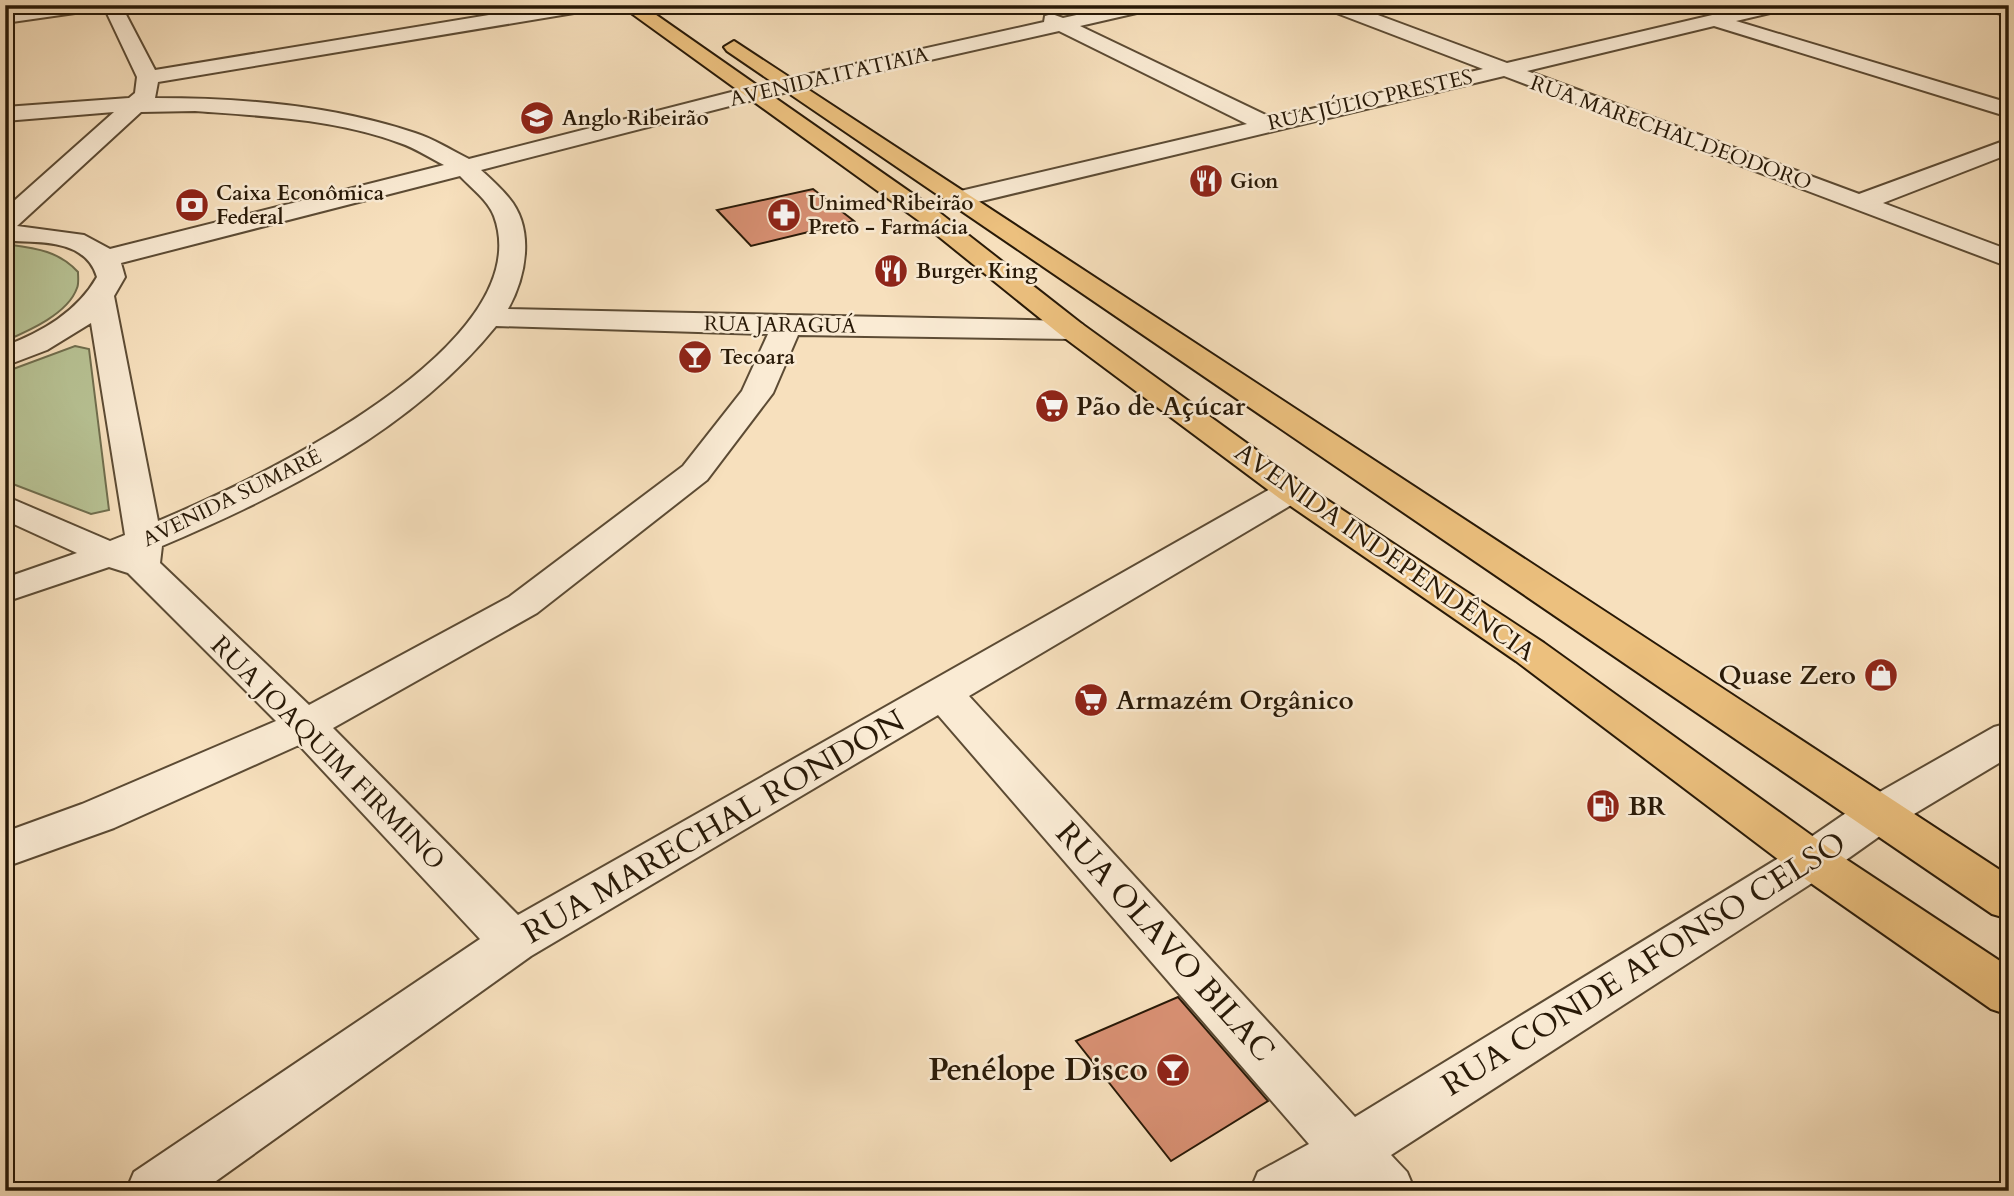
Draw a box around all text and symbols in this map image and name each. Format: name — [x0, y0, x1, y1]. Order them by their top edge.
street label: AVENIDA ITATIAIA — [727, 40, 931, 114]
street label: RUA JÚLIO PRESTES — [1264, 61, 1475, 138]
street label: RUA MARECHAL DEODORO — [1526, 68, 1816, 198]
school or university icon: Anglo Ribeirão — [518, 99, 556, 137]
place label: Anglo Ribeirão — [562, 104, 709, 133]
restaurant icon: Gion — [1187, 162, 1225, 200]
place label: Gion — [1230, 167, 1279, 196]
place label: Caixa Econômica Federal — [216, 179, 385, 232]
bank icon: Caixa Econômica Federal — [173, 186, 211, 224]
place label: Unimed Ribeirão Preto - Farmácia — [808, 189, 974, 242]
pharmacy icon: Unimed Ribeirão Preto - Farmácia — [765, 196, 803, 234]
restaurant icon: Burger King — [872, 252, 910, 290]
place label: Burger King — [916, 257, 1038, 286]
street label: RUA JARAGUÁ — [703, 309, 857, 341]
bar icon: Tecoara — [676, 338, 714, 376]
place label: Tecoara — [720, 343, 795, 372]
supermarket icon: Pão de Açúcar — [1033, 387, 1071, 425]
place label: Pão de Açúcar — [1076, 389, 1246, 424]
street label: AVENIDA INDEPENDÊNCIA — [1228, 434, 1543, 670]
street label: AVENIDA SUMARÉ — [138, 442, 326, 554]
street label: RUA JOAQUIM FIRMINO — [203, 628, 453, 878]
shop icon: Quase Zero — [1862, 656, 1900, 694]
place label: Quase Zero — [1719, 658, 1856, 693]
supermarket icon: Armazém Orgânico — [1072, 681, 1110, 719]
place label: Armazém Orgânico — [1116, 683, 1354, 718]
street label: RUA MARECHAL RONDON — [515, 699, 913, 955]
fuel station icon: BR — [1584, 787, 1622, 825]
place label: BR — [1628, 789, 1666, 824]
street label: RUA OLAVO BILAC — [1045, 813, 1285, 1071]
street label: RUA CONDE AFONSO CELSO — [1434, 821, 1854, 1107]
place label: Penélope Disco — [928, 1048, 1148, 1092]
bar icon: Penélope Disco — [1154, 1051, 1192, 1089]

